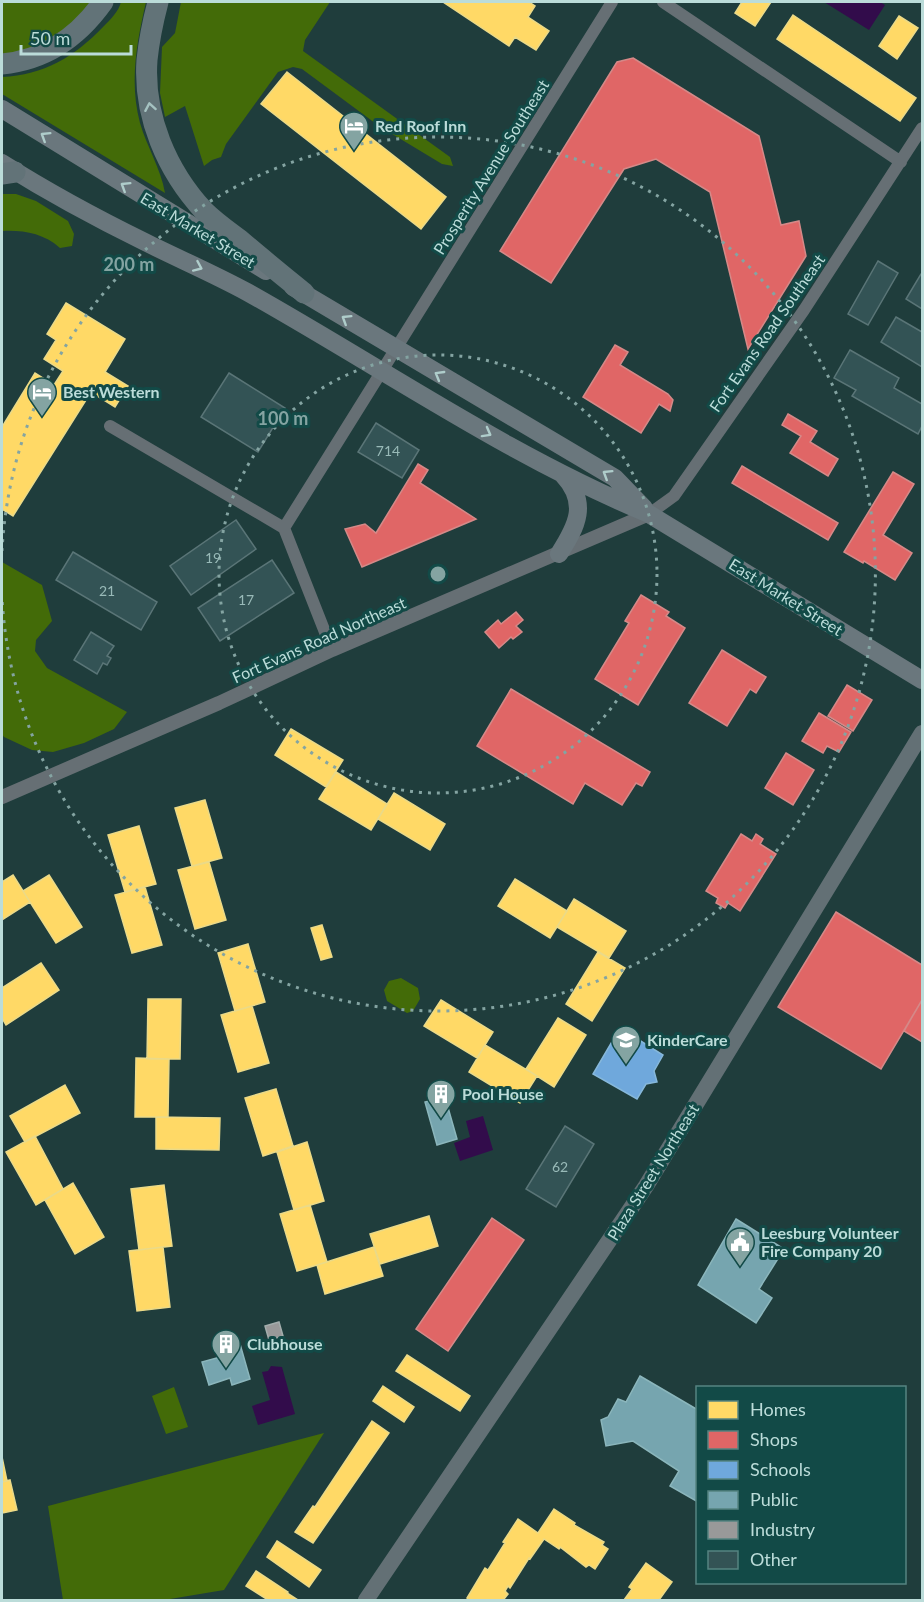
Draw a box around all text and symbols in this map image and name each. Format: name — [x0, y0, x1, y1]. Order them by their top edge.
scale bar — [21, 18, 130, 56]
text: 50 m — [30, 27, 70, 49]
street label: Prosperity Avenue Southeast — [429, 76, 552, 258]
one-way arrow — [145, 102, 157, 112]
hotel icon: Red Roof Inn — [338, 110, 370, 152]
place label: Red Roof Inn — [375, 116, 466, 135]
one-way arrow — [41, 132, 51, 144]
one-way arrow — [121, 182, 131, 194]
street label: East Market Street — [138, 188, 259, 271]
street label: Fort Evans Road Southeast — [705, 250, 828, 415]
text: 200 m — [104, 253, 154, 275]
one-way arrow — [191, 260, 202, 272]
one-way arrow — [342, 315, 352, 327]
one-way arrow — [435, 371, 445, 382]
hotel icon: Best Western — [26, 376, 58, 418]
place label: Best Western — [63, 382, 160, 401]
text: 100 m — [258, 407, 308, 429]
one-way arrow — [481, 426, 491, 437]
house number: 714 — [376, 442, 400, 459]
one-way arrow — [603, 470, 613, 482]
house number: 19 — [205, 549, 221, 566]
street label: East Market Street — [726, 554, 847, 639]
centre of rings — [428, 564, 448, 584]
house number: 21 — [99, 582, 115, 599]
house number: 17 — [238, 591, 254, 608]
street label: Fort Evans Road Northeast — [229, 593, 409, 686]
school or university icon: KinderCare — [610, 1024, 642, 1066]
place label: KinderCare — [647, 1030, 728, 1049]
building icon: Pool House — [425, 1078, 457, 1120]
place label: Pool House — [462, 1084, 544, 1103]
street label: Plaza Street Northeast — [603, 1100, 702, 1244]
house number: 62 — [552, 1158, 568, 1175]
place label: Leesburg Volunteer Fire Company 20 — [761, 1223, 899, 1260]
public building icon: Leesburg Volunteer Fire Company 20 — [724, 1226, 756, 1268]
building icon: Clubhouse — [210, 1328, 242, 1370]
place label: Clubhouse — [247, 1334, 323, 1353]
legend — [696, 1386, 906, 1584]
text: Homes — [750, 1398, 806, 1420]
text: Shops — [750, 1428, 798, 1450]
text: Schools — [750, 1458, 811, 1480]
text: Public — [750, 1488, 798, 1510]
text: Industry — [750, 1518, 816, 1540]
text: Other — [750, 1548, 797, 1570]

